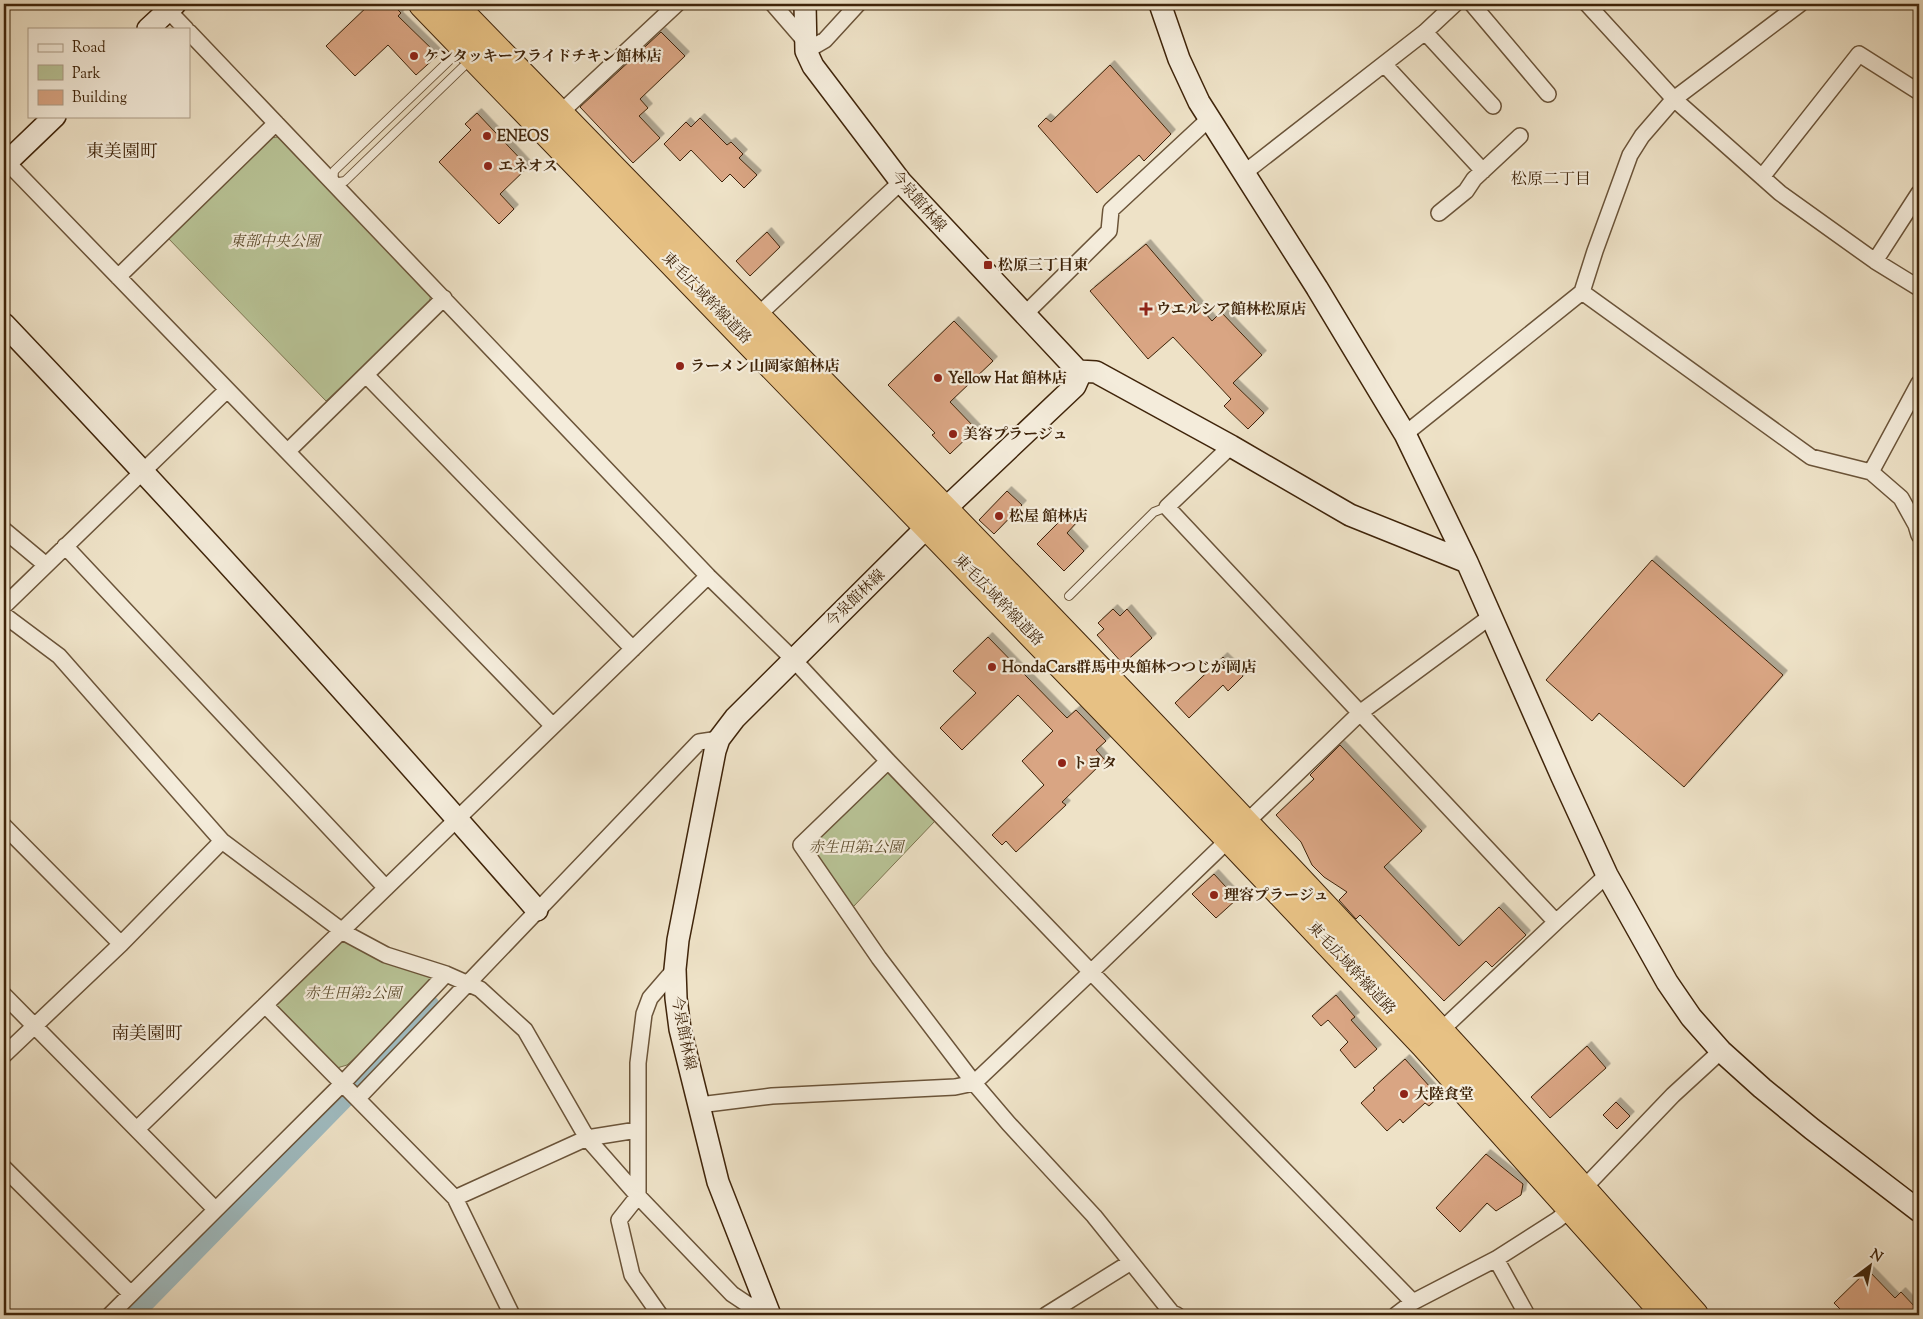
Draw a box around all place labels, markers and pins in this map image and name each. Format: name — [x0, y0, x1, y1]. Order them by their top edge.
place label: ケンタッキーフライドチキン館林店 — [424, 47, 661, 68]
marker: ケンタッキーフライドチキン館林店 — [408, 50, 420, 62]
place label: ENEOS — [497, 127, 549, 148]
marker: ENEOS — [481, 130, 493, 142]
place label: エネオス — [498, 157, 558, 178]
marker: エネオス — [482, 160, 494, 172]
place label: 松原三丁目東 — [998, 256, 1089, 277]
marker: 松原三丁目東 — [982, 259, 994, 271]
place label: ウエルシア館林松原店 — [1156, 300, 1306, 321]
marker: ウエルシア館林松原店 — [1140, 303, 1152, 315]
place label: ラーメン山岡家館林店 — [690, 357, 839, 378]
marker: ラーメン山岡家館林店 — [674, 360, 686, 372]
place label: Yellow Hat 館林店 — [948, 369, 1067, 390]
marker: Yellow Hat 館林店 — [932, 372, 944, 384]
place label: 美容プラージュ — [963, 425, 1067, 446]
marker: 美容プラージュ — [947, 428, 959, 440]
place label: 松屋 館林店 — [1009, 507, 1087, 528]
marker: 松屋 館林店 — [993, 510, 1005, 522]
place label: HondaCars群馬中央館林つつじが岡店 — [1002, 658, 1256, 679]
marker: HondaCars群馬中央館林つつじが岡店 — [986, 661, 998, 673]
place label: トヨタ — [1072, 754, 1117, 775]
marker: トヨタ — [1056, 757, 1068, 769]
place label: 理容プラージュ — [1224, 886, 1328, 907]
marker: 理容プラージュ — [1208, 889, 1220, 901]
place label: 大陸食堂 — [1414, 1085, 1474, 1106]
marker: 大陸食堂 — [1398, 1088, 1410, 1100]

